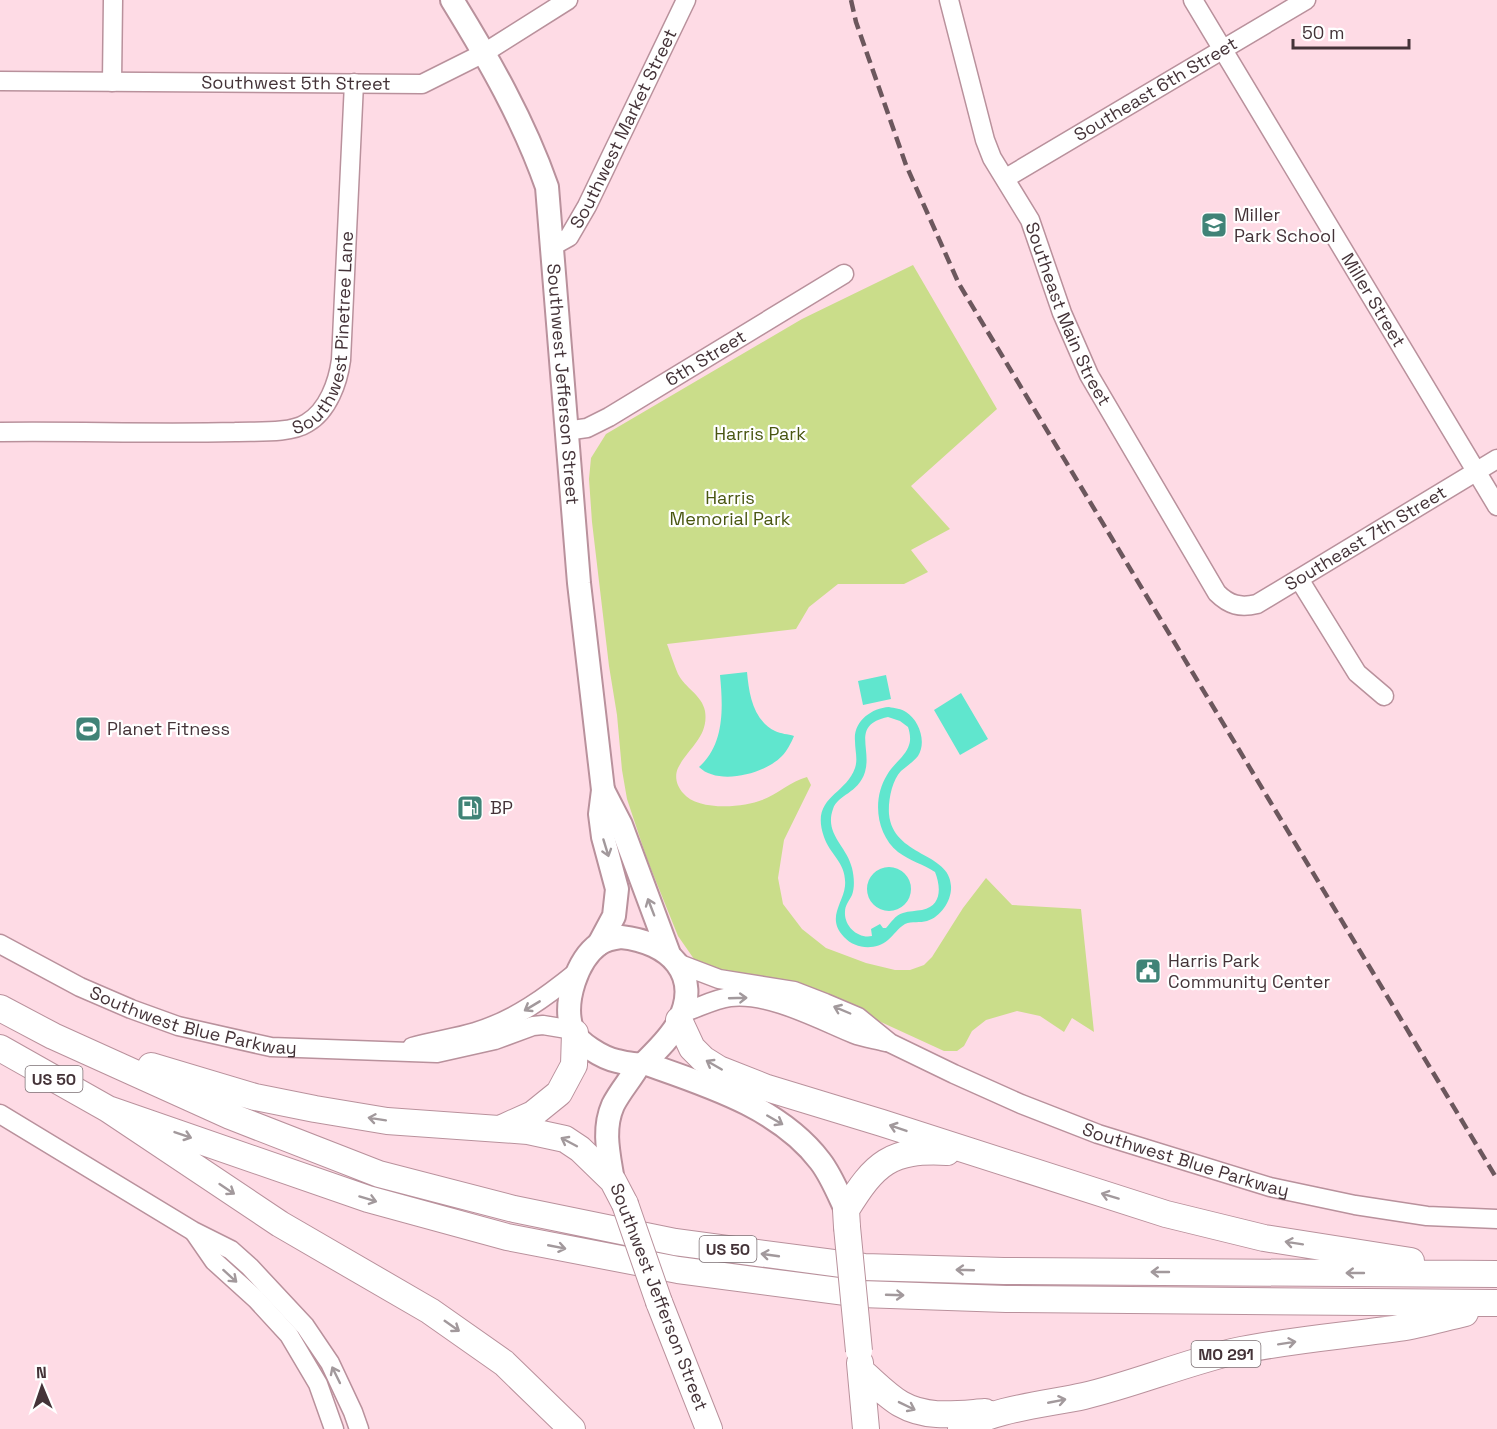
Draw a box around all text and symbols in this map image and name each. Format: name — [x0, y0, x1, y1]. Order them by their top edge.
scale bar — [1293, 12, 1408, 50]
text: 50 m — [1302, 21, 1344, 44]
street label: Southwest Market Street — [564, 25, 682, 233]
street label: Southeast 6th Street — [1070, 32, 1241, 146]
street label: Southwest 5th Street — [201, 70, 391, 95]
place label: Miller Park School — [1234, 203, 1336, 247]
school or university icon: Miller Park School — [1199, 210, 1229, 240]
street label: Southeast Main Street — [1021, 219, 1116, 410]
street label: Southwest Pinetree Lane — [289, 230, 358, 439]
street label: Miller Street — [1337, 248, 1411, 351]
street label: Southwest Jefferson Street — [542, 263, 585, 506]
street label: 6th Street — [661, 325, 750, 391]
park label: Harris Park — [714, 422, 806, 445]
street label: Southeast 7th Street — [1280, 480, 1450, 596]
park label: Harris Memorial Park — [670, 486, 791, 530]
sports icon: Planet Fitness — [73, 714, 103, 744]
place label: Planet Fitness — [107, 717, 230, 740]
fuel station icon: BP — [455, 793, 485, 823]
place label: BP — [490, 796, 513, 819]
one-way arrow — [601, 838, 612, 857]
one-way arrow — [645, 898, 656, 917]
place label: Harris Park Community Center — [1168, 949, 1330, 993]
public building icon: Harris Park Community Center — [1133, 956, 1163, 986]
street label: Southwest Blue Parkway — [86, 981, 297, 1059]
one-way arrow — [727, 992, 747, 1003]
one-way arrow — [524, 1001, 541, 1013]
one-way arrow — [833, 1004, 852, 1015]
one-way arrow — [705, 1059, 722, 1071]
road number: US 50 — [26, 1066, 82, 1092]
one-way arrow — [368, 1114, 387, 1125]
one-way arrow — [766, 1114, 783, 1126]
street label: Southwest Blue Parkway — [1079, 1117, 1291, 1202]
one-way arrow — [889, 1121, 908, 1132]
one-way arrow — [174, 1131, 192, 1142]
one-way arrow — [561, 1136, 579, 1148]
street label: Southwest Jefferson Street — [605, 1180, 714, 1414]
one-way arrow — [218, 1182, 235, 1195]
one-way arrow — [1101, 1190, 1120, 1201]
one-way arrow — [358, 1194, 377, 1205]
road number: US 50 — [700, 1236, 756, 1262]
one-way arrow — [1284, 1237, 1304, 1248]
one-way arrow — [546, 1242, 566, 1253]
one-way arrow — [761, 1249, 781, 1260]
one-way arrow — [955, 1265, 975, 1276]
one-way arrow — [1150, 1266, 1170, 1278]
one-way arrow — [1345, 1267, 1365, 1279]
one-way arrow — [223, 1269, 238, 1283]
one-way arrow — [884, 1290, 904, 1301]
one-way arrow — [443, 1320, 459, 1332]
one-way arrow — [1276, 1337, 1296, 1348]
road number: MO 291 — [1192, 1341, 1260, 1367]
north arrow — [12, 1357, 72, 1417]
text: N — [36, 1362, 47, 1383]
one-way arrow — [329, 1367, 341, 1385]
one-way arrow — [1047, 1395, 1067, 1406]
one-way arrow — [898, 1401, 916, 1413]

